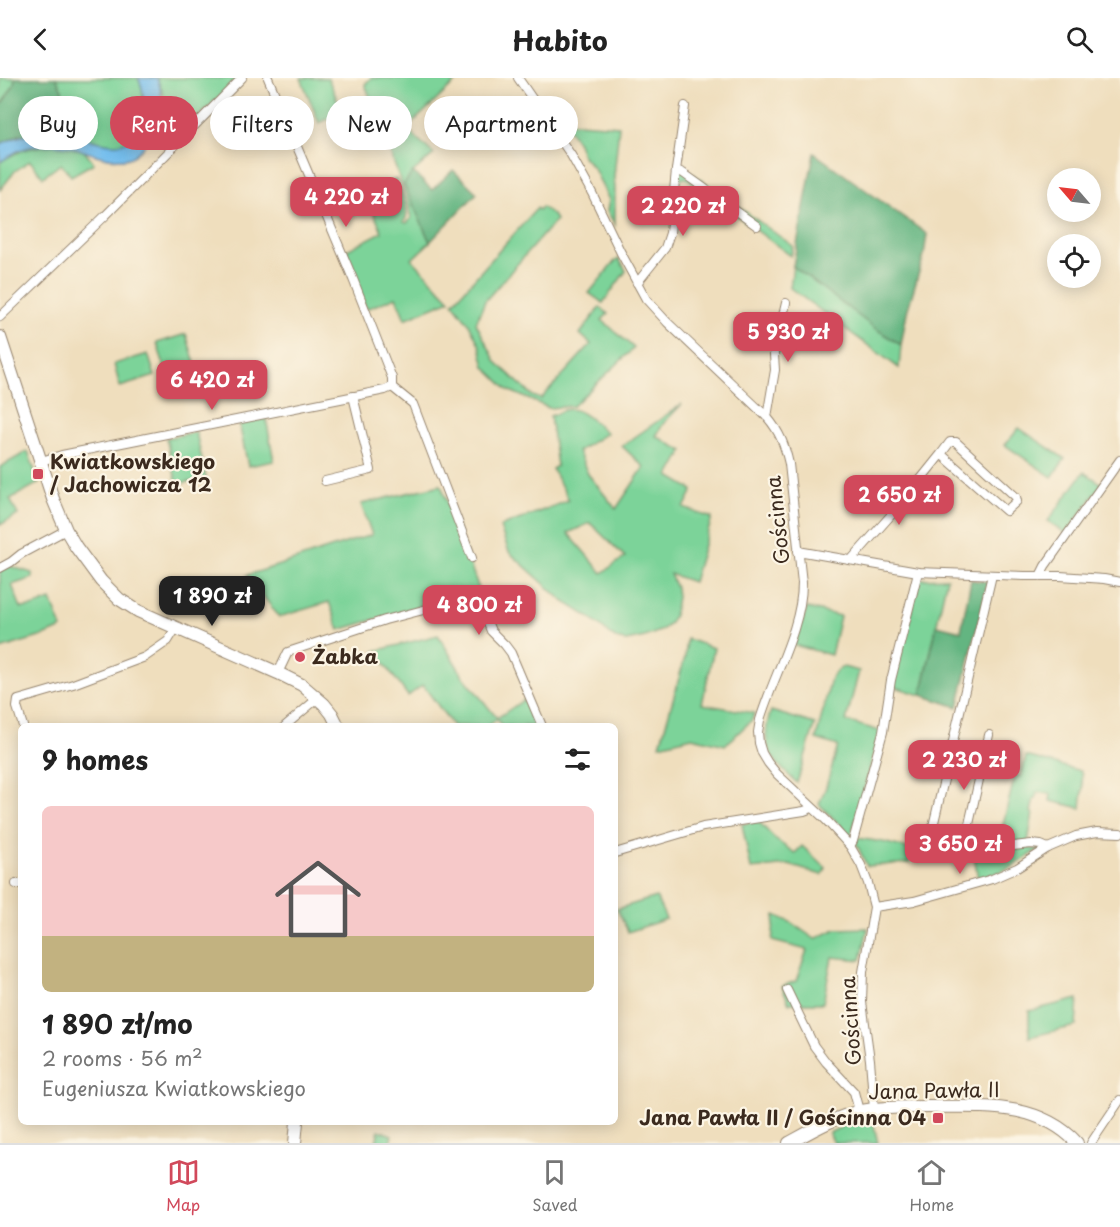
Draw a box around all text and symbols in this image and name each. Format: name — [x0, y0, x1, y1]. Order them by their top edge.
text: Habito — [512, 19, 608, 60]
icon: back — [24, 23, 57, 56]
icon: search — [1063, 23, 1096, 56]
chip: Buy — [18, 96, 98, 150]
chip: Rent — [110, 96, 198, 150]
chip: Filters — [210, 96, 314, 150]
chip: New — [326, 96, 412, 150]
chip: Apartment — [424, 96, 578, 150]
north arrow — [1047, 168, 1101, 222]
map controls — [1047, 168, 1101, 288]
pin: 4 220 zł — [284, 177, 408, 228]
text: 4 220 zł — [304, 181, 388, 211]
pin: 2 220 zł — [621, 186, 745, 237]
text: 2 220 zł — [641, 190, 725, 220]
button: locate — [1047, 234, 1101, 288]
pin: 5 930 zł — [726, 312, 850, 363]
text: 5 930 zł — [747, 316, 829, 346]
pin: 6 420 zł — [150, 360, 274, 411]
text: 6 420 zł — [170, 364, 254, 394]
place label: Kwiatkowskiego / Jachowicza 12 — [49, 446, 215, 499]
marker: Kwiatkowskiego / Jachowicza 12 — [31, 467, 45, 481]
street label: Gościnna — [757, 474, 797, 566]
pin: 2 650 zł — [837, 475, 961, 526]
text: 2 650 zł — [858, 479, 940, 509]
pin: 1 890 zł — [150, 576, 274, 627]
text: 1 890 zł — [173, 580, 251, 610]
pin: 4 800 zł — [417, 585, 541, 636]
text: 4 800 zł — [437, 589, 521, 619]
place label: Żabka — [312, 641, 378, 671]
marker: Żabka — [293, 650, 307, 664]
text: 9 homes — [42, 740, 148, 779]
pin: 2 230 zł — [902, 740, 1026, 791]
icon: filters — [561, 743, 594, 776]
text: 2 230 zł — [922, 744, 1006, 774]
pin: 3 650 zł — [898, 824, 1022, 875]
text: 3 650 zł — [919, 828, 1001, 858]
icon: home — [264, 845, 372, 953]
street label: Gościnna — [832, 975, 868, 1067]
text: 1 890 zł/mo — [42, 1004, 193, 1043]
text: 2 rooms · 56 m² — [42, 1043, 203, 1073]
text: Eugeniusza Kwiatkowskiego — [42, 1073, 306, 1103]
street label: Jana Pawła II — [868, 1074, 1000, 1106]
place label: Jana Pawła II / Gościnna 04 — [639, 1102, 926, 1132]
marker: Jana Pawła II / Gościnna 04 — [931, 1111, 945, 1125]
tab: Map — [166, 1156, 200, 1216]
tab: Saved — [532, 1156, 578, 1216]
tab: Home — [910, 1156, 954, 1216]

